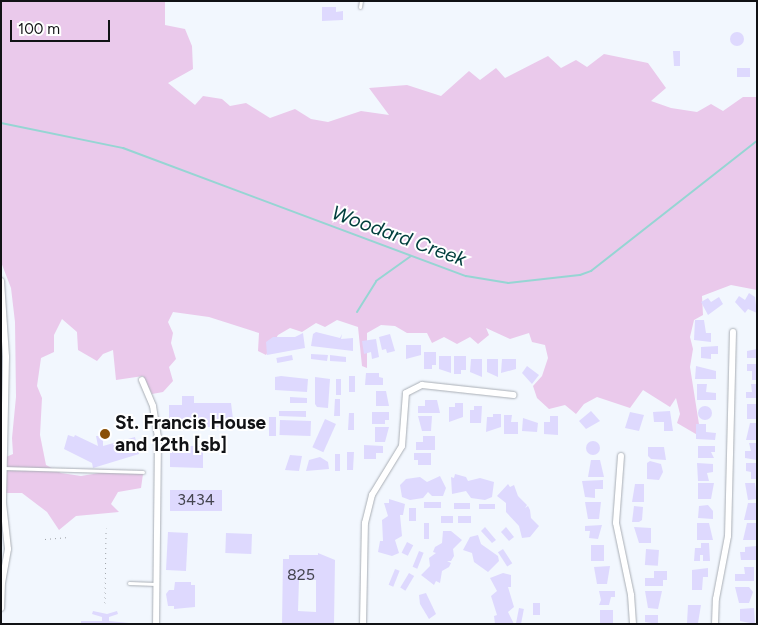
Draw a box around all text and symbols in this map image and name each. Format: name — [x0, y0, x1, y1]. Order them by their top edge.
scale bar — [12, 10, 112, 42]
text: 100 m — [18, 20, 60, 38]
water label: Woodard Creek — [328, 201, 470, 271]
place label: St. Francis House and 12th [sb] — [115, 412, 266, 456]
marker: St. Francis House and 12th [sb] — [99, 428, 111, 440]
house number: 3434 — [177, 490, 215, 510]
house number: 825 — [287, 565, 315, 585]

